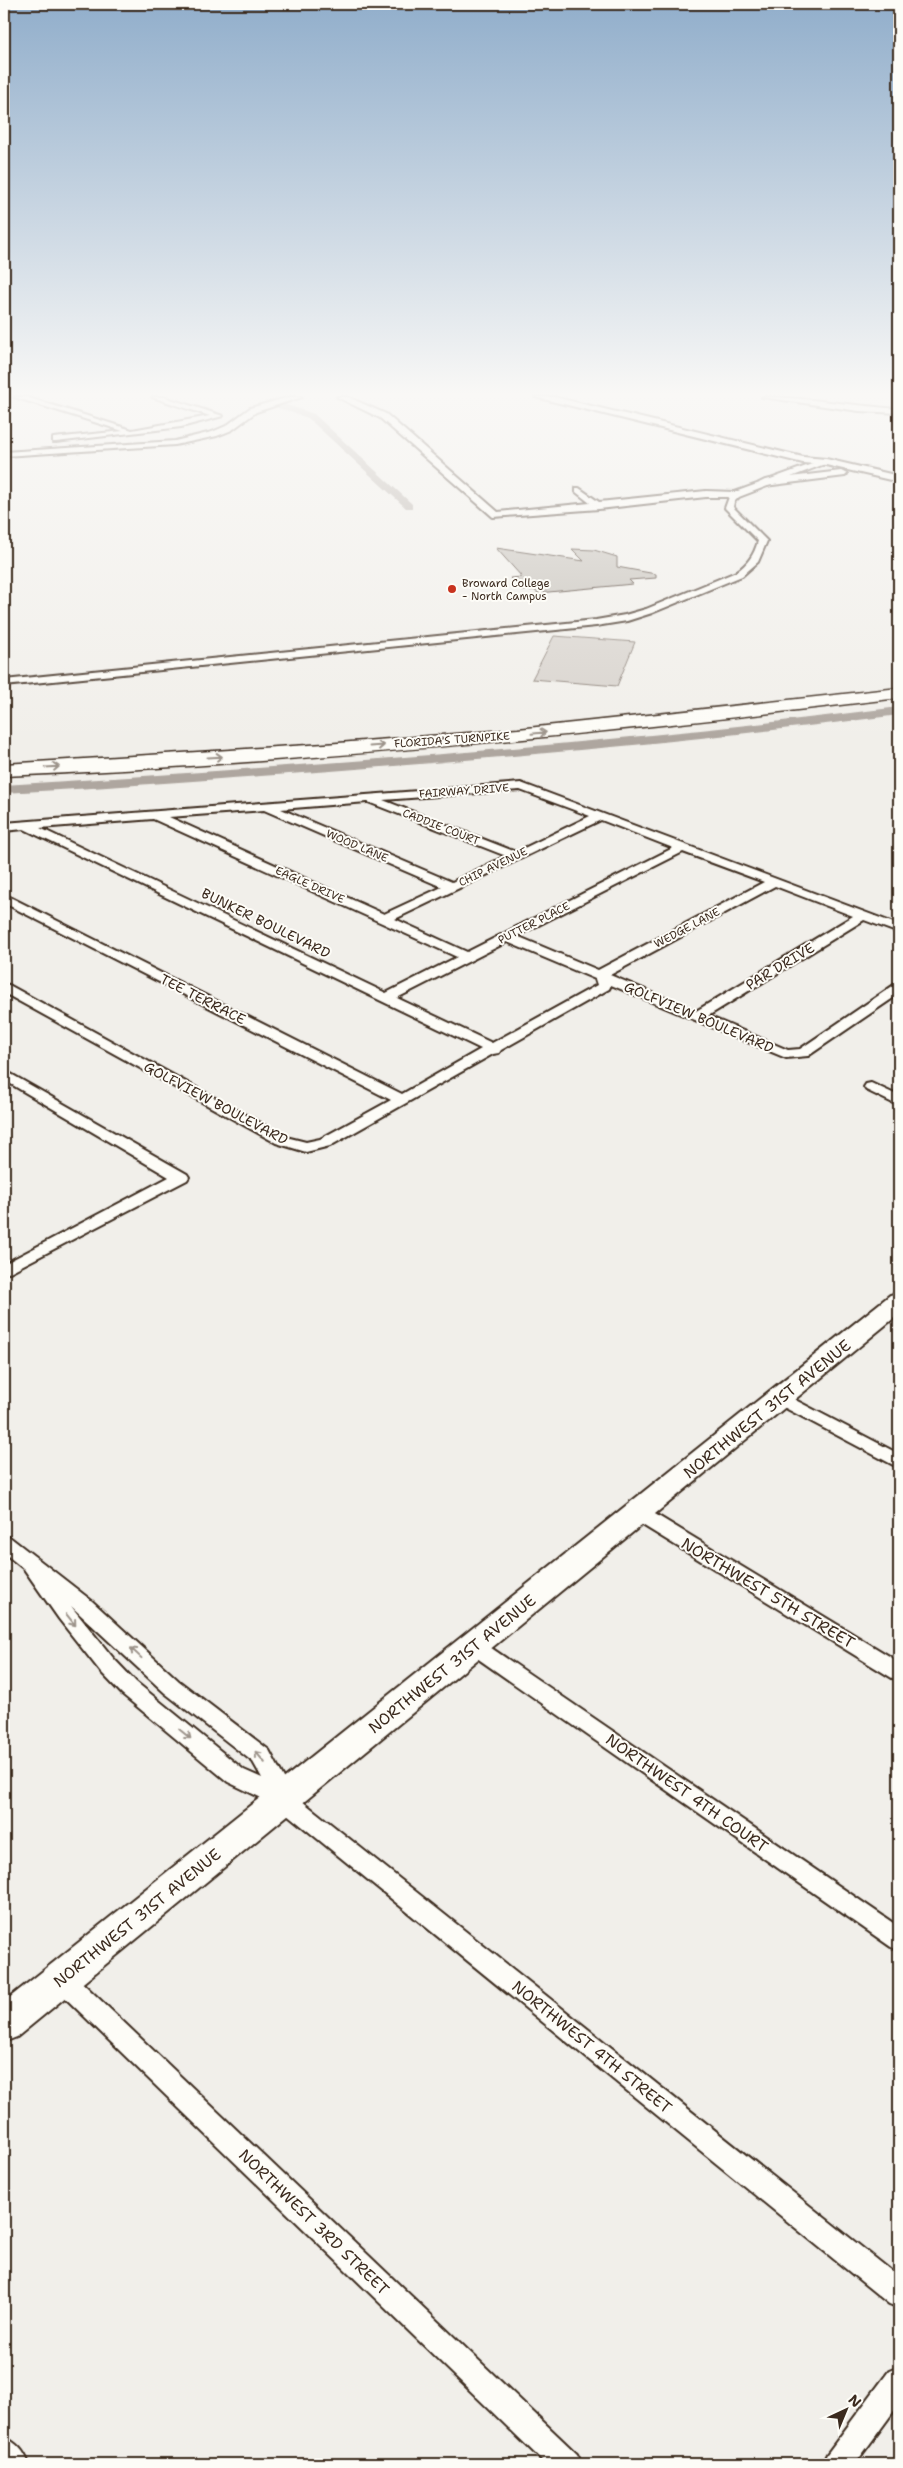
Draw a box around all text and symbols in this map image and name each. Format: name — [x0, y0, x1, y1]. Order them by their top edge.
place label: Broward College - North Campus — [462, 576, 550, 604]
marker: Broward College - North Campus — [446, 583, 458, 595]
street label: FLORIDA'S TURNPIKE — [394, 728, 510, 752]
one-way arrow — [530, 728, 546, 738]
one-way arrow — [368, 741, 384, 751]
one-way arrow — [206, 753, 222, 762]
one-way arrow — [44, 762, 60, 772]
street label: FAIRWAY DRIVE — [418, 780, 510, 802]
street label: CADDIE COURT — [400, 805, 482, 849]
street label: WOOD LANE — [324, 826, 390, 866]
street label: CHIP AVENUE — [456, 844, 530, 890]
street label: EAGLE DRIVE — [273, 863, 347, 907]
street label: BUNKER BOULEVARD — [199, 884, 333, 962]
street label: PUTTER PLACE — [496, 898, 572, 948]
street label: WEDGE LANE — [651, 904, 723, 952]
street label: PAR DRIVE — [742, 938, 818, 994]
street label: TEE TERRACE — [157, 970, 249, 1028]
street label: GOLFVIEW BOULEVARD — [621, 977, 777, 1057]
street label: GOLFVIEW BOULEVARD — [141, 1057, 291, 1149]
street label: NORTHWEST 31ST AVENUE — [679, 1335, 855, 1483]
street label: NORTHWEST 5TH STREET — [677, 1533, 859, 1653]
street label: NORTHWEST 31ST AVENUE — [364, 1590, 540, 1738]
one-way arrow — [65, 1613, 76, 1626]
one-way arrow — [129, 1647, 142, 1659]
one-way arrow — [178, 1728, 191, 1739]
street label: NORTHWEST 4TH COURT — [602, 1729, 772, 1857]
one-way arrow — [254, 1751, 265, 1764]
street label: NORTHWEST 31ST AVENUE — [49, 1844, 225, 1992]
street label: NORTHWEST 4TH STREET — [508, 1976, 676, 2118]
street label: NORTHWEST 3RD STREET — [234, 2144, 394, 2300]
north arrow — [820, 2386, 870, 2436]
text: N — [845, 2390, 865, 2411]

